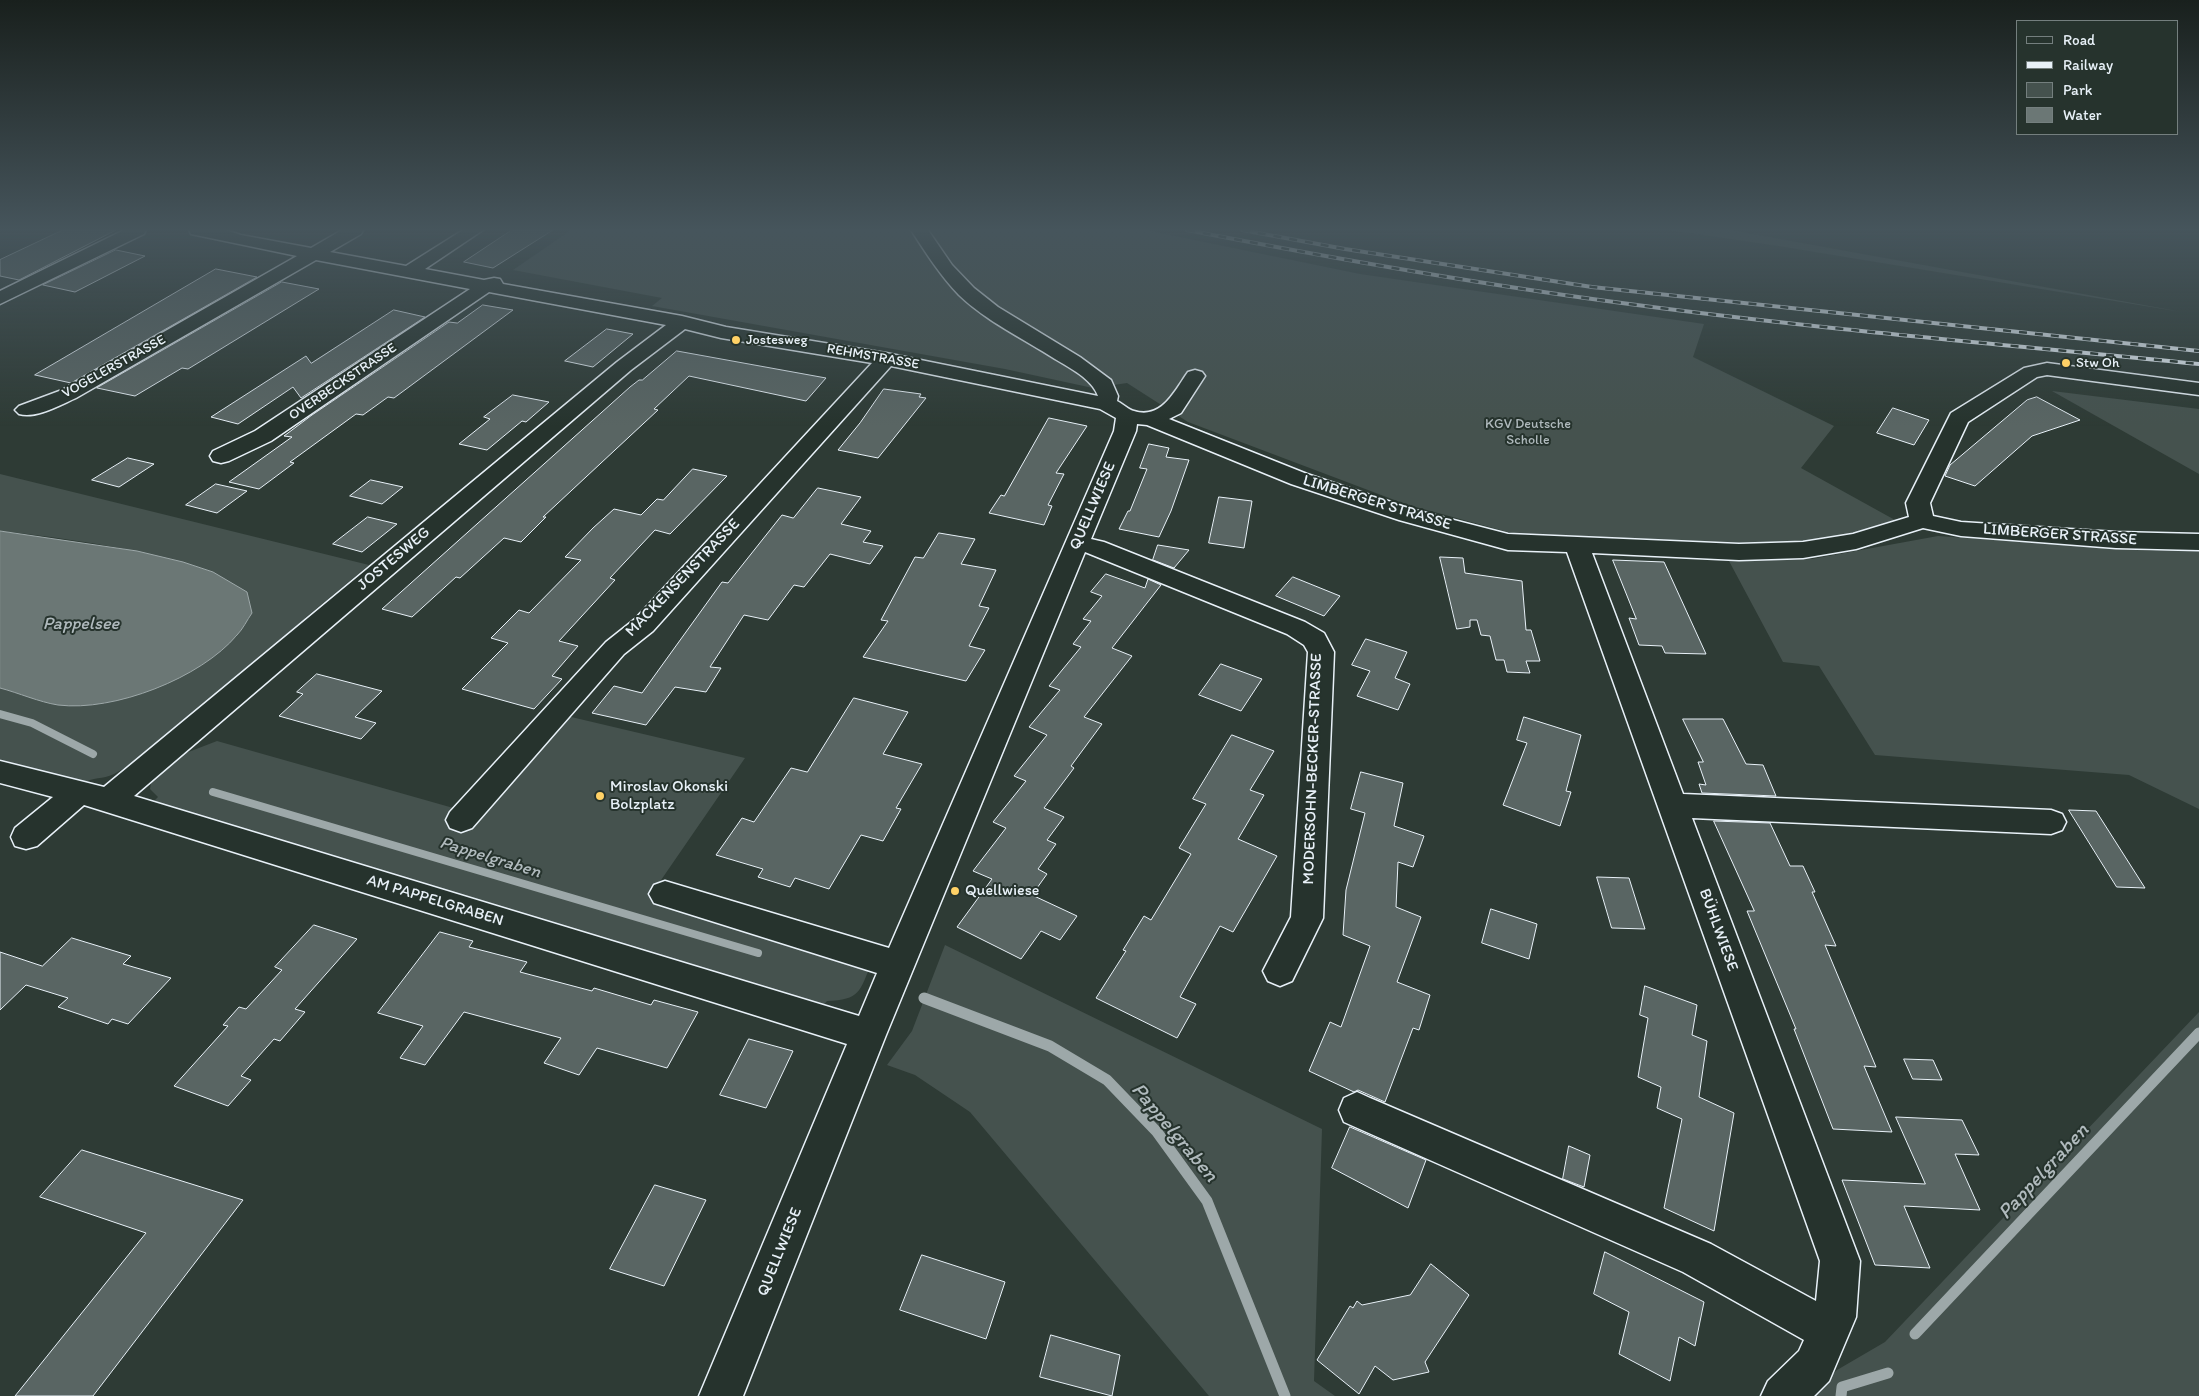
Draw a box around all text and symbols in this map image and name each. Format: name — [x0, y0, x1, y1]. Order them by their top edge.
legend — [2016, 20, 2179, 135]
text: Road — [2063, 31, 2095, 49]
text: Railway — [2063, 56, 2113, 74]
text: Park — [2063, 81, 2093, 99]
text: Water — [2063, 106, 2101, 124]
street label: VOGELERSTRASSE — [59, 332, 169, 402]
place label: Jostesweg — [746, 332, 808, 348]
marker: Jostesweg — [730, 334, 742, 346]
street label: OVERBECKSTRASSE — [286, 340, 400, 424]
street label: REHMSTRASSE — [825, 341, 921, 373]
place label: Stw Oh — [2076, 355, 2119, 371]
marker: Stw Oh — [2060, 357, 2072, 369]
park label: KGV Deutsche Scholle — [1485, 416, 1571, 448]
street label: QUELLWIESE — [1066, 459, 1120, 553]
street label: LIMBERGER STRASSE — [1300, 471, 1454, 535]
street label: MACKENSENSTRASSE — [622, 515, 744, 641]
street label: LIMBERGER STRASSE — [1982, 520, 2138, 550]
street label: JOSTESWEG — [354, 523, 434, 595]
water label: Pappelsee — [43, 613, 119, 635]
street label: MODERSOHN-BECKER-STRASSE — [1299, 653, 1327, 885]
place label: Miroslav Okonski Bolzplatz — [610, 777, 728, 815]
marker: Miroslav Okonski Bolzplatz — [594, 790, 606, 802]
water label: Pappelgraben — [437, 832, 543, 884]
street label: AM PAPPELGRABEN — [364, 871, 506, 931]
place label: Quellwiese — [965, 881, 1039, 901]
marker: Quellwiese — [949, 885, 961, 897]
street label: BÜHLWIESE — [1694, 886, 1742, 974]
water label: Pappelgraben — [1125, 1078, 1223, 1188]
water label: Pappelgraben — [1993, 1119, 2095, 1225]
street label: QUELLWIESE — [754, 1205, 806, 1299]

